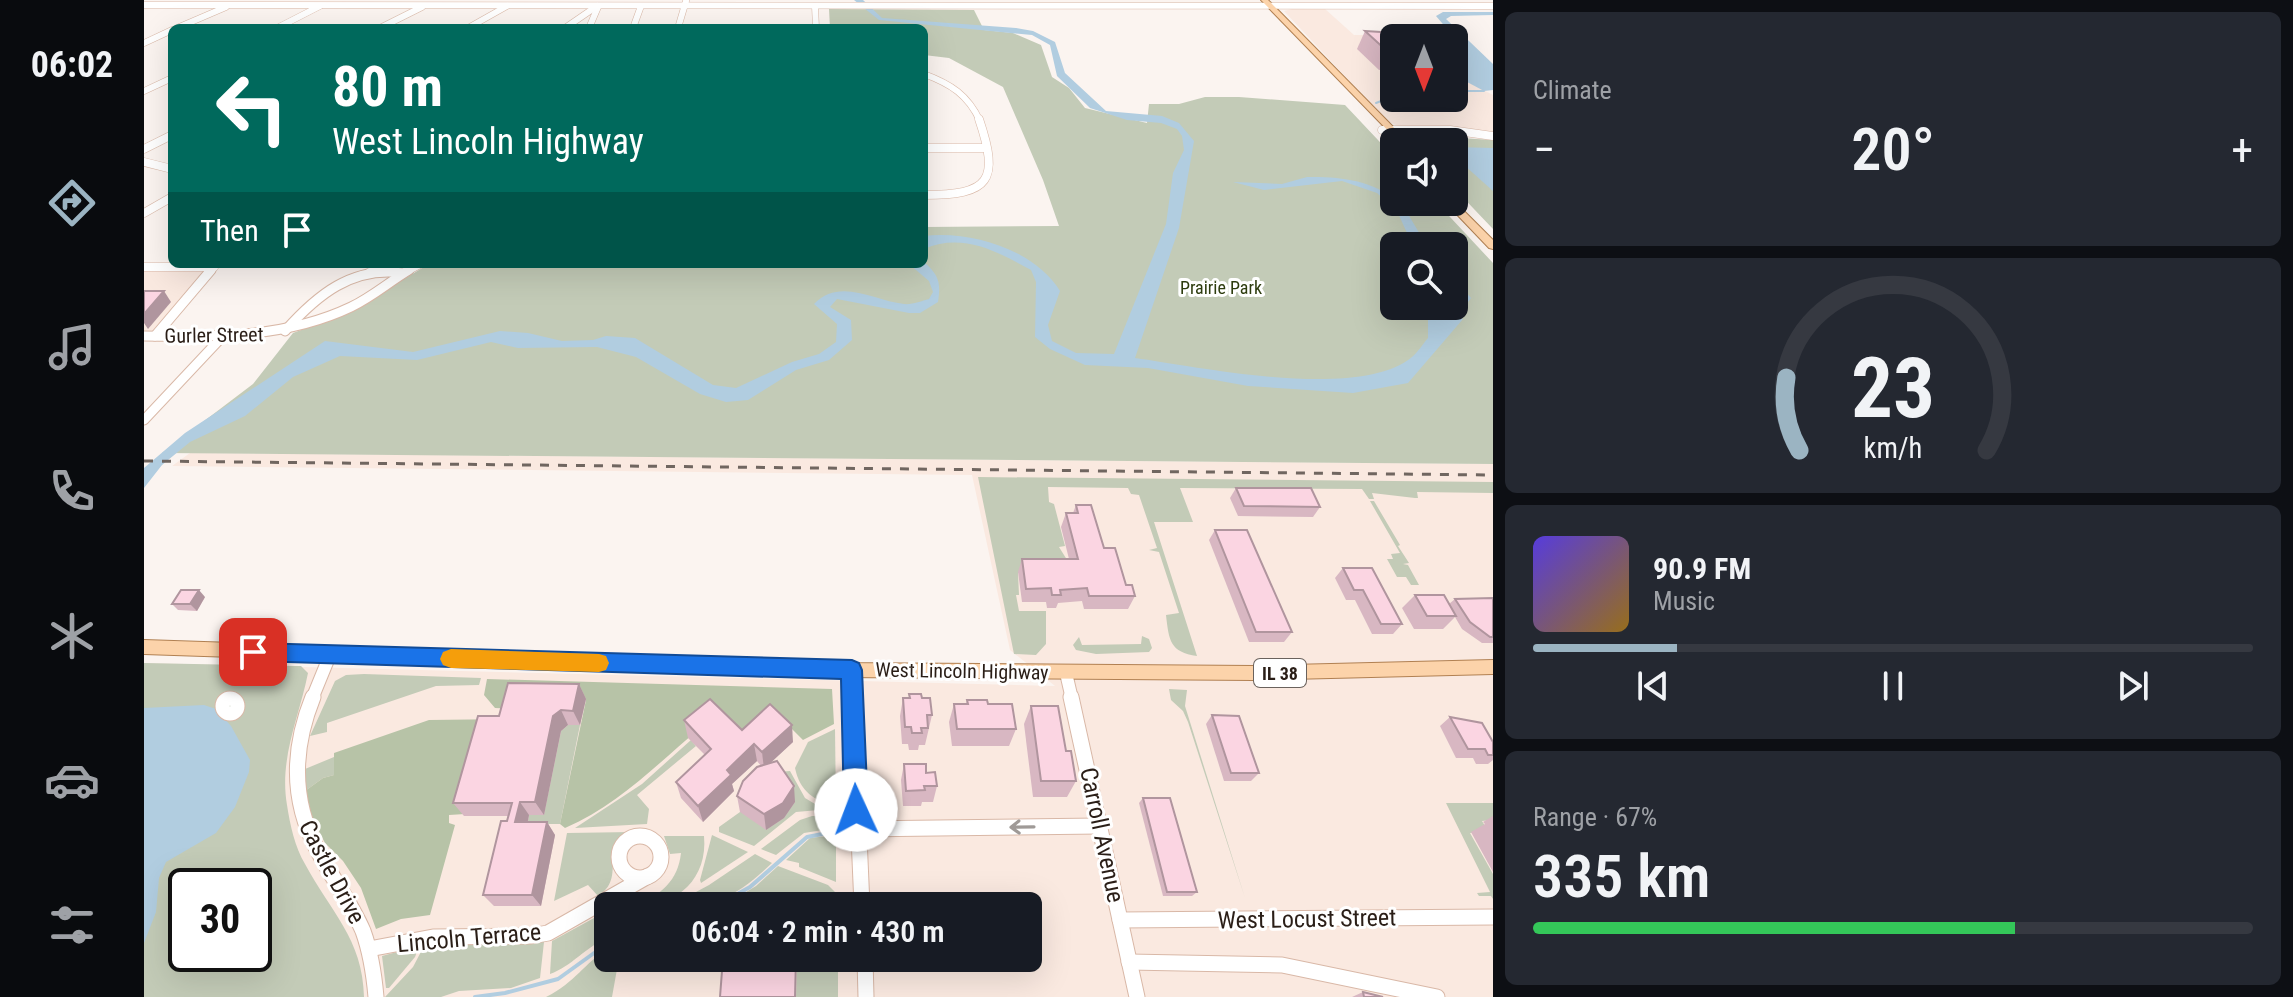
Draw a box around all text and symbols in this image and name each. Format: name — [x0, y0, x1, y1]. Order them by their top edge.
north arrow — [1380, 24, 1468, 112]
map controls — [1380, 24, 1468, 320]
text: 06:02 — [31, 44, 113, 86]
text: 80 m — [332, 54, 443, 120]
icon: left — [200, 56, 304, 160]
text: Climate — [1533, 75, 1612, 105]
text: 20° — [1851, 114, 1935, 185]
text: West Lincoln Highway — [332, 121, 644, 163]
text: − — [1533, 124, 1555, 176]
text: + — [2231, 124, 2253, 176]
button: sound — [1380, 128, 1468, 216]
icon: directions — [44, 175, 100, 231]
icon: arrive — [275, 208, 319, 252]
text: Then — [200, 213, 259, 248]
button: search — [1380, 232, 1468, 320]
park label: Prairie Park — [1180, 277, 1262, 298]
icon: music — [44, 319, 100, 375]
street label: Gurler Street — [164, 322, 264, 348]
text: 23 — [1851, 340, 1935, 437]
text: km/h — [1864, 432, 1922, 466]
icon: phone — [44, 463, 100, 519]
text: 90.9 FM — [1653, 551, 1751, 586]
text: Music — [1653, 586, 1715, 616]
icon: climate — [44, 608, 100, 664]
pin — [219, 618, 287, 686]
icon: arrive — [231, 630, 275, 674]
street label: West Lincoln Highway — [875, 657, 1049, 685]
road number: IL 38 — [1254, 659, 1306, 687]
icon: previous — [1631, 664, 1675, 708]
icon: pause — [1871, 664, 1915, 708]
icon: next — [2111, 664, 2155, 708]
icon: car — [44, 752, 100, 808]
street label: Carroll Avenue — [1074, 765, 1130, 905]
position arrow — [814, 768, 898, 852]
text: Range · 67% — [1533, 802, 1657, 832]
street label: Castle Drive — [293, 815, 371, 929]
one-way arrow — [1009, 819, 1036, 834]
text: 335 km — [1533, 841, 1710, 912]
speed limit sign: 30 — [168, 868, 272, 972]
icon: filters — [44, 897, 100, 953]
street label: West Locust Street — [1217, 903, 1397, 935]
text: 06:04 · 2 min · 430 m — [691, 914, 945, 949]
street label: Lincoln Terrace — [396, 918, 542, 958]

